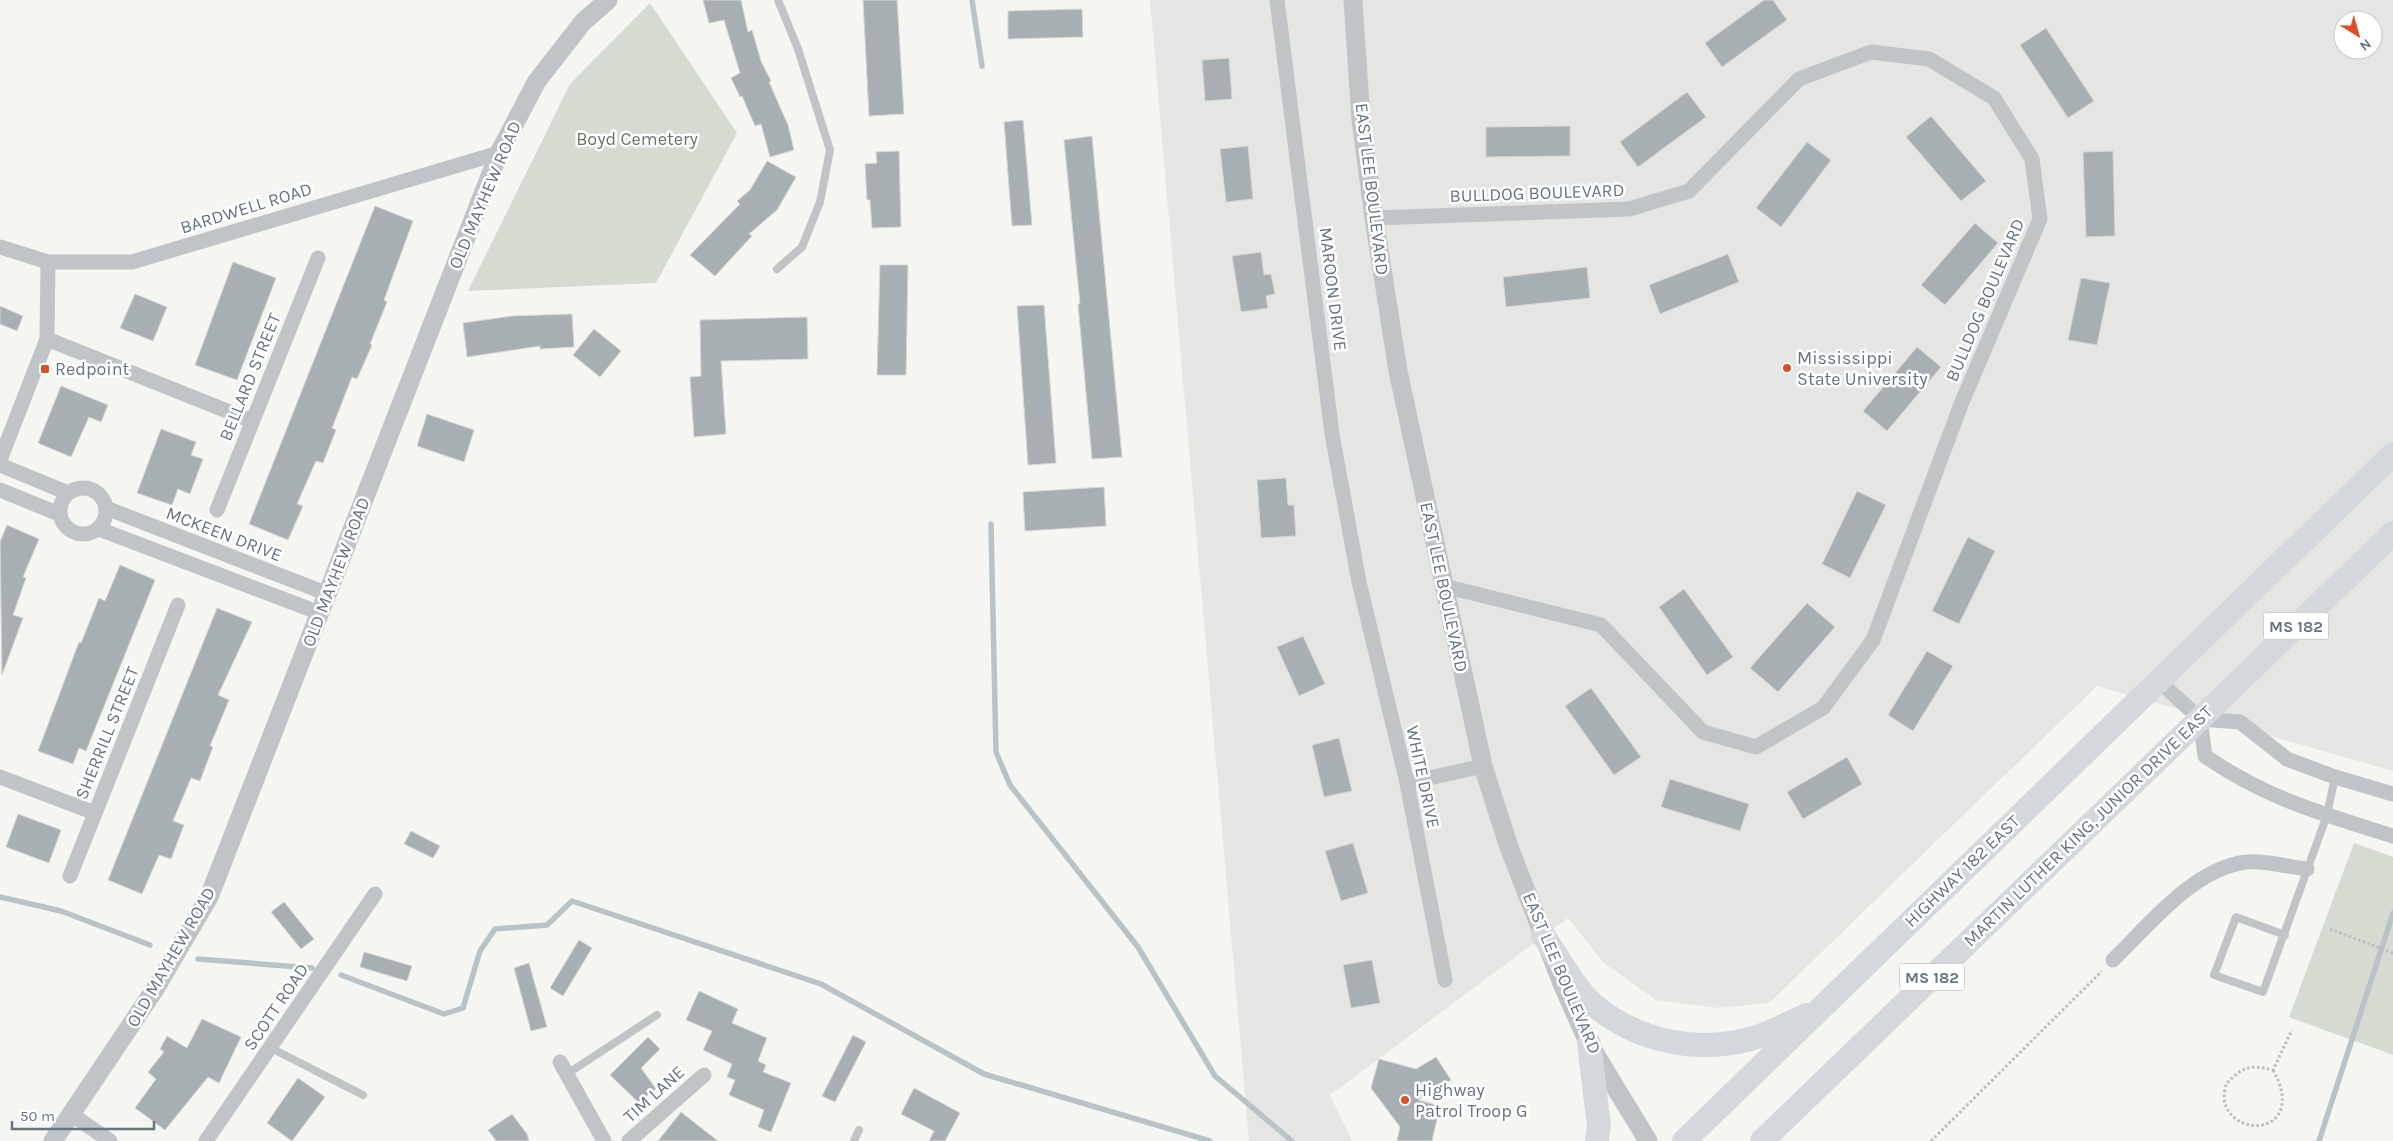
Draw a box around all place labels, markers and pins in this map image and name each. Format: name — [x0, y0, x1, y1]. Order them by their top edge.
place label: Mississippi State University — [1797, 347, 1928, 390]
place label: Redpoint — [55, 358, 130, 380]
marker: Mississippi State University — [1781, 362, 1793, 374]
marker: Redpoint — [39, 363, 51, 375]
place label: Highway Patrol Troop G — [1415, 1079, 1528, 1122]
marker: Highway Patrol Troop G — [1399, 1094, 1411, 1106]

